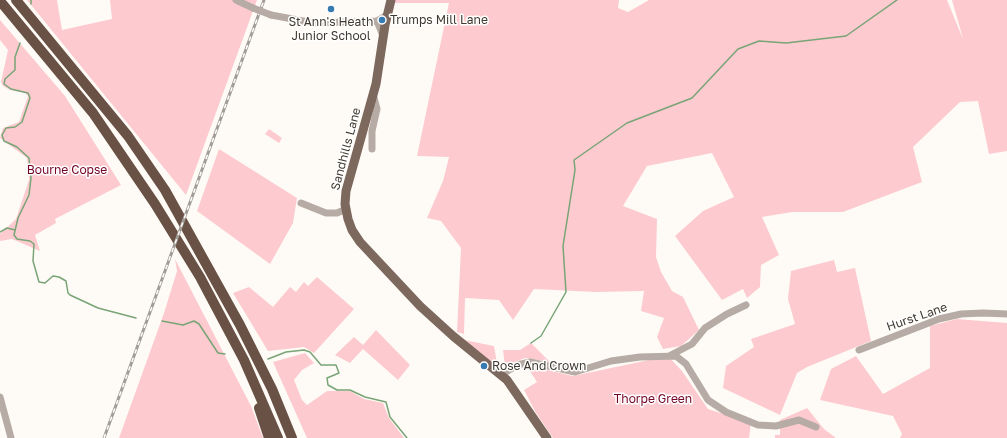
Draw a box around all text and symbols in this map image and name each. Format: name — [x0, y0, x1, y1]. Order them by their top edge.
marker: St Ann's Heath Junior School — [326, 4, 336, 14]
place label: Trumps Mill Lane — [390, 13, 488, 27]
place label: St Ann's Heath Junior School — [289, 15, 373, 43]
marker: Trumps Mill Lane — [377, 15, 387, 25]
street label: Sandhills Lane — [328, 106, 364, 192]
park label: Bourne Copse — [27, 163, 107, 177]
street label: Hurst Lane — [885, 300, 949, 334]
place label: Rose And Crown — [492, 359, 586, 373]
marker: Rose And Crown — [479, 361, 489, 371]
park label: Thorpe Green — [614, 392, 692, 406]

